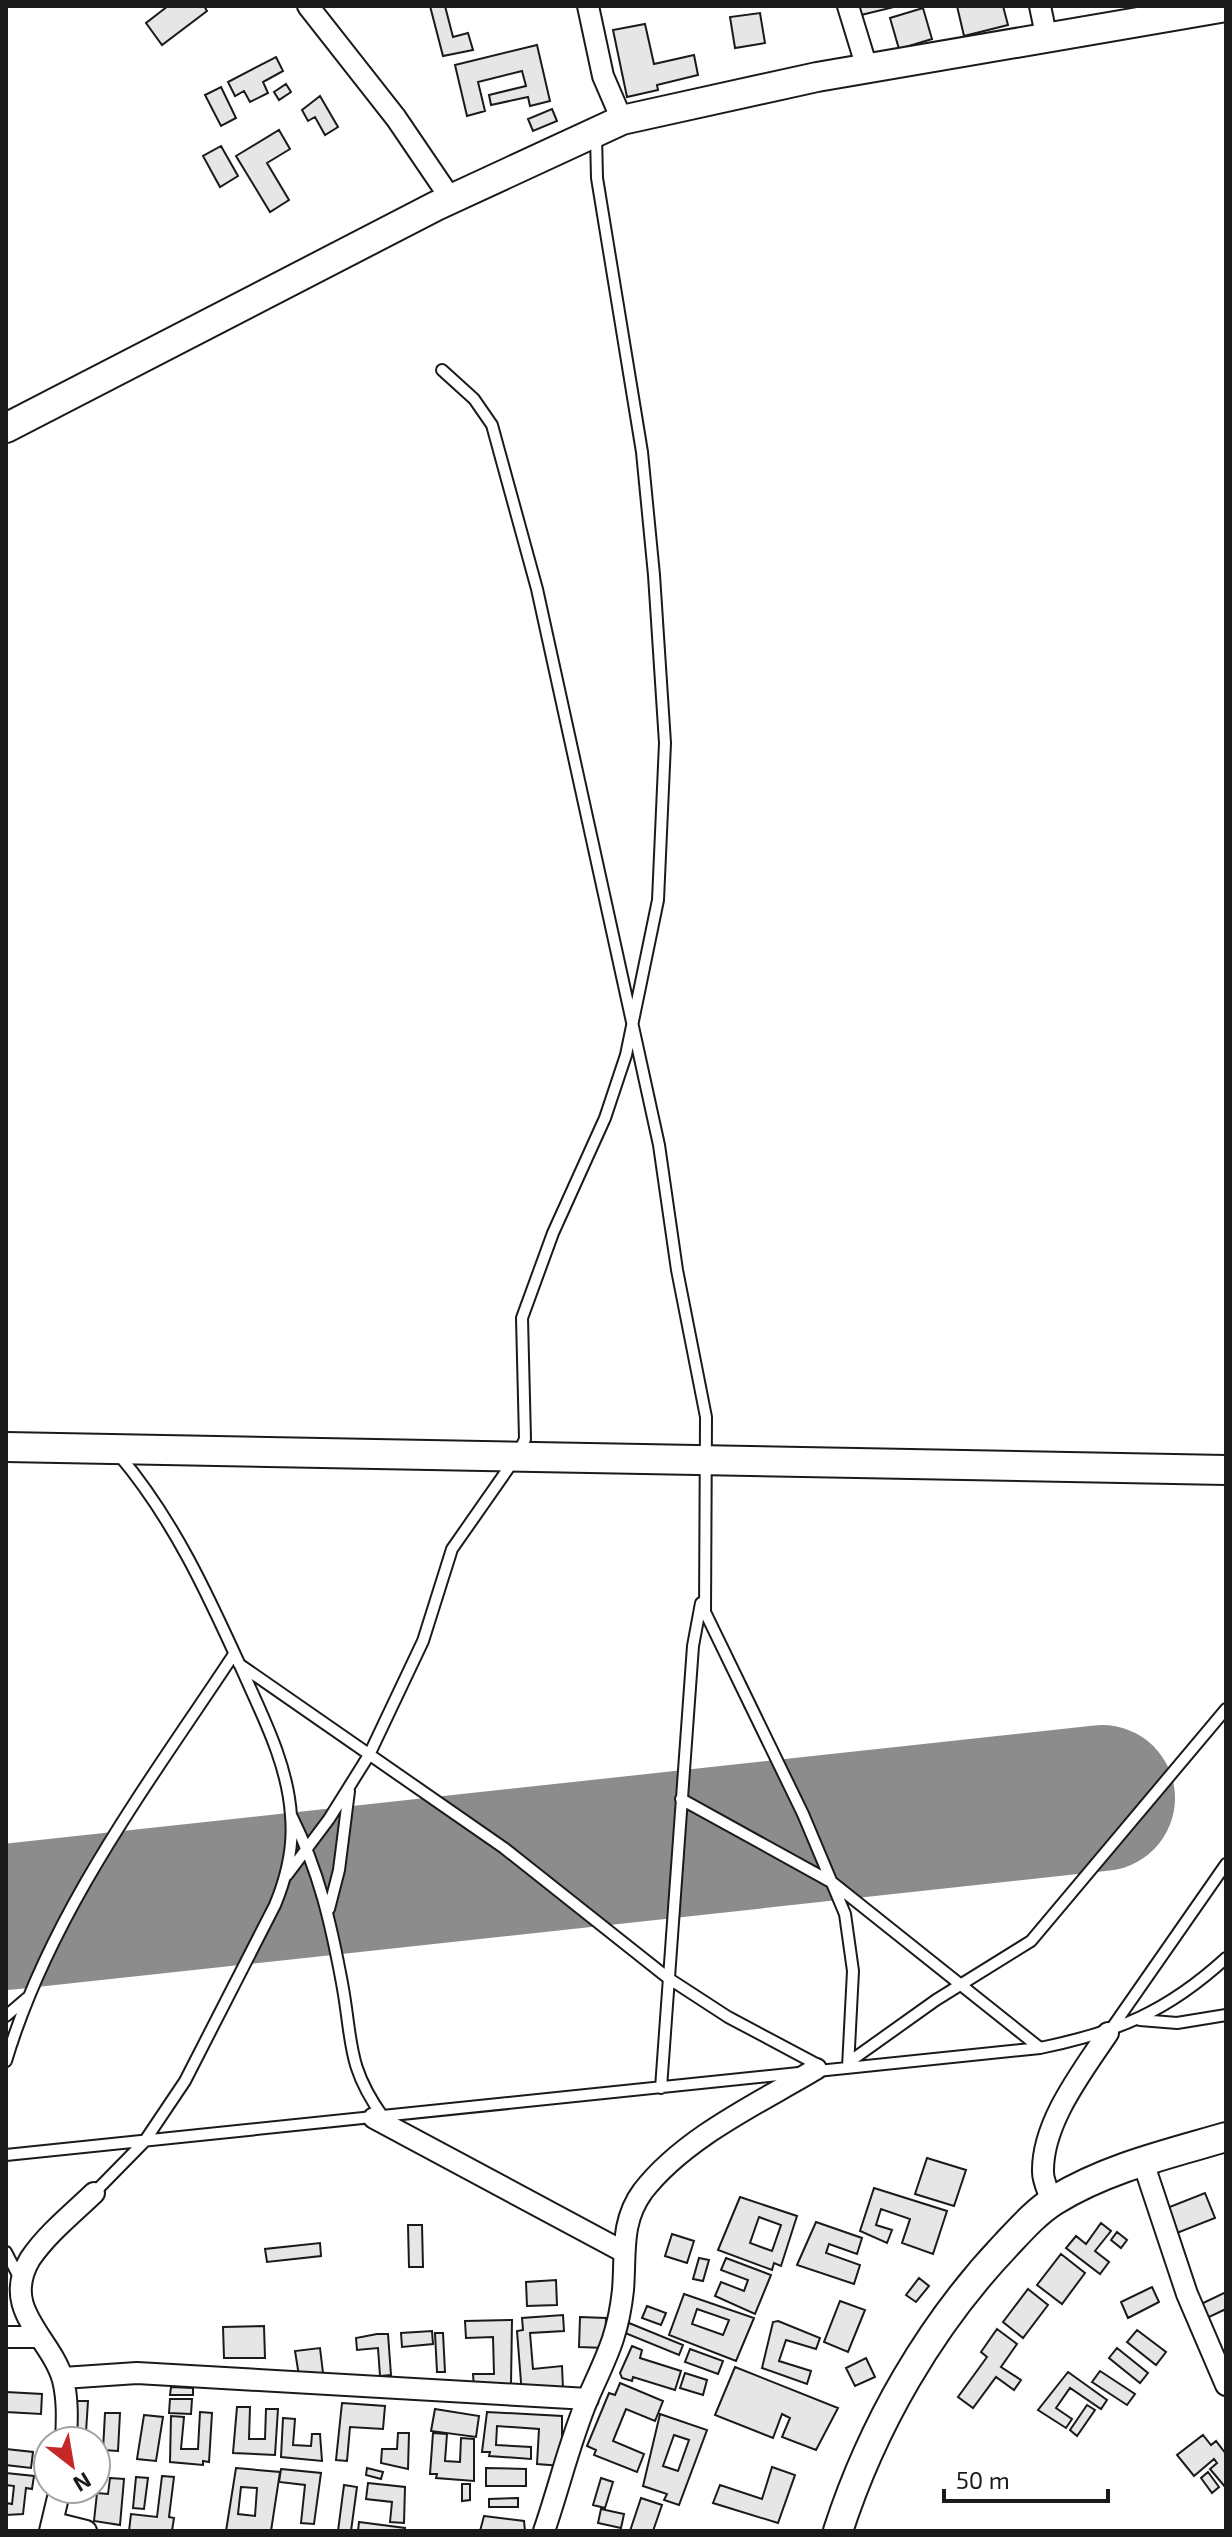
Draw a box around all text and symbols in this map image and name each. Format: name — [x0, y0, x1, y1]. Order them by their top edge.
north arrow — [32, 2425, 112, 2505]
scale bar — [944, 2453, 1108, 2503]
text: 50 m — [956, 2465, 1010, 2494]
text: N — [69, 2468, 96, 2498]

